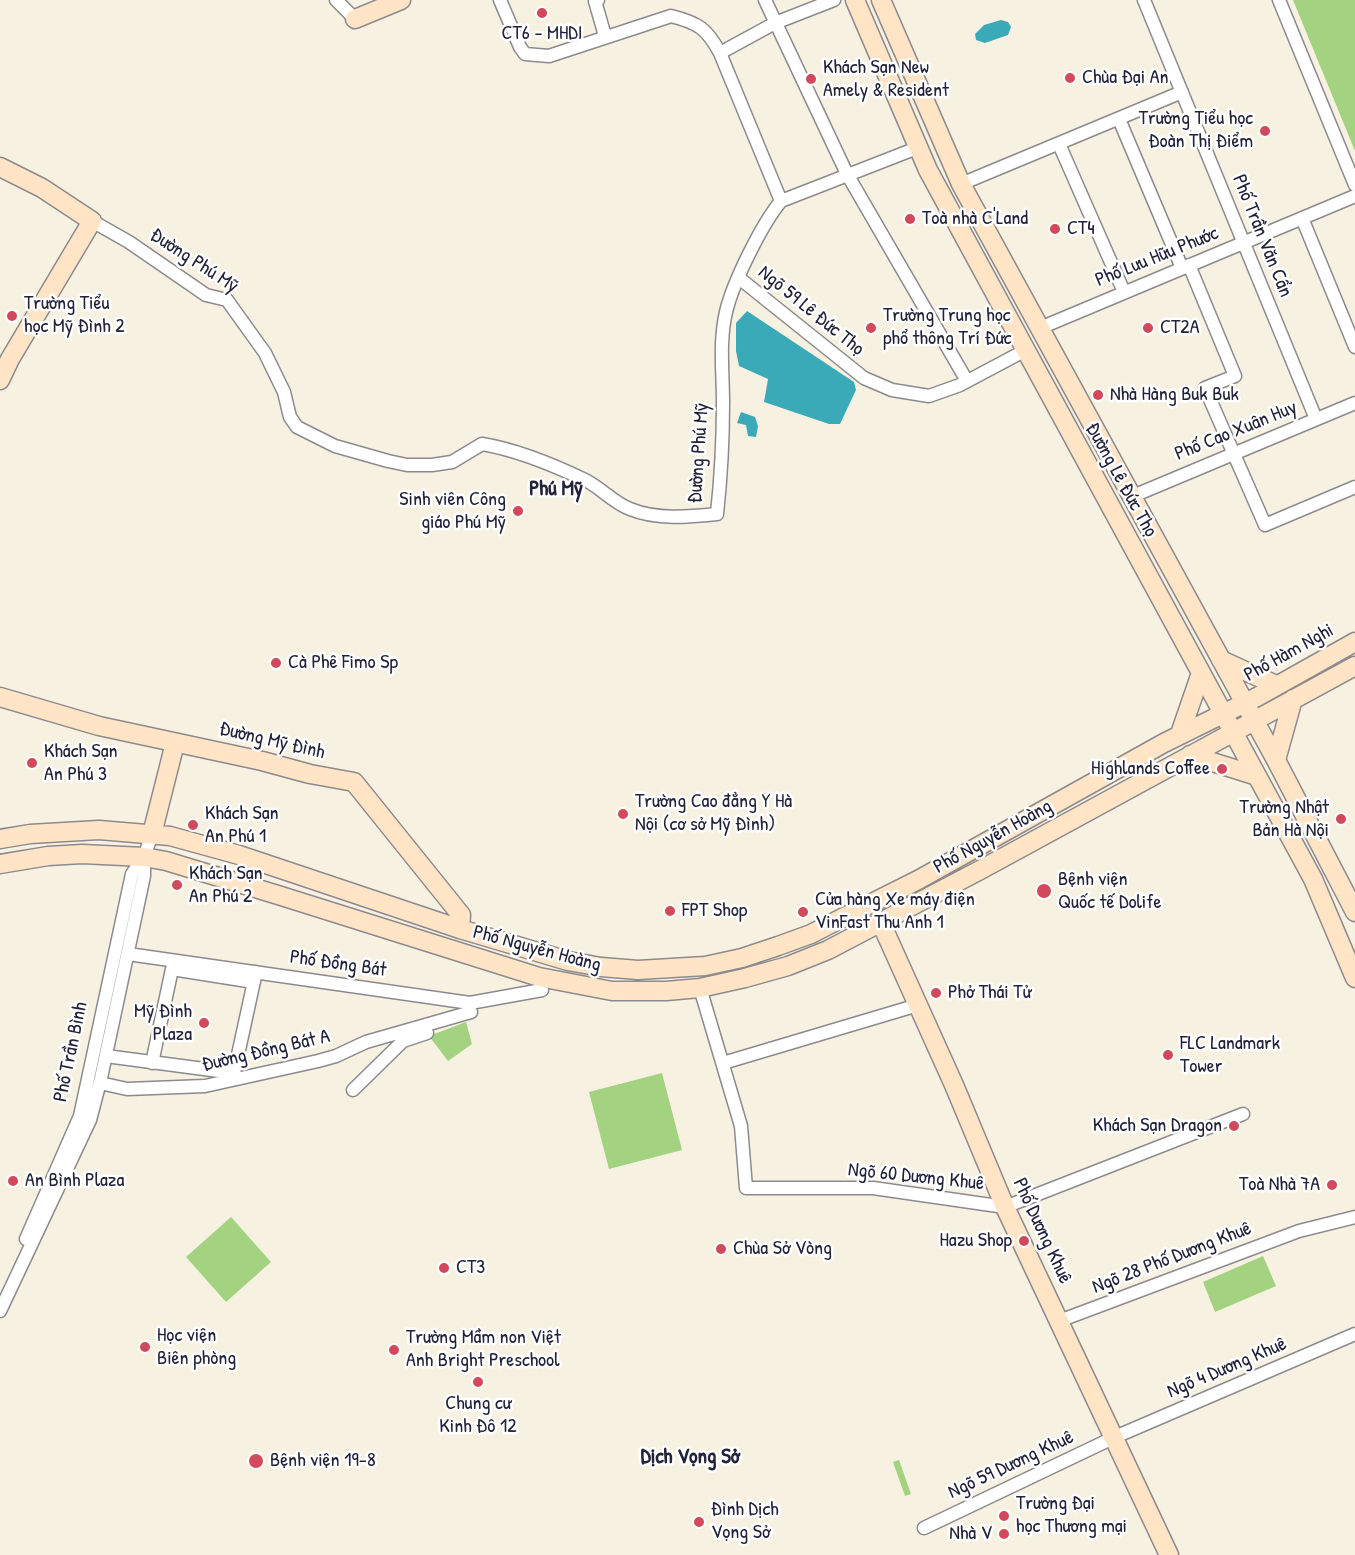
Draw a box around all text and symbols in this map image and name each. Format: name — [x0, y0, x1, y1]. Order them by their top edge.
marker: CT6 - MHDI — [535, 6, 549, 20]
place label: CT6 - MHDI — [501, 22, 583, 46]
place label: Khách Sạn New Amely & Resident — [823, 56, 949, 103]
place label: Chùa Đại An — [1082, 66, 1169, 90]
marker: Chùa Đại An — [1063, 71, 1077, 85]
marker: Khách Sạn New Amely & Resident — [804, 72, 818, 86]
place label: Trường Tiểu học Đoàn Thị Điểm — [1139, 107, 1253, 154]
marker: Trường Tiểu học Đoàn Thị Điểm — [1258, 124, 1272, 138]
street label: Phố Trần Văn Cẩn — [1227, 171, 1297, 301]
place label: Toà nhà C'Land — [922, 207, 1028, 231]
marker: Toà nhà C'Land — [903, 212, 917, 226]
place label: CT4 — [1067, 217, 1095, 241]
street label: Phố Lưu Hữu Phước — [1092, 221, 1222, 293]
marker: CT4 — [1048, 222, 1062, 236]
street label: Đường Phú Mỹ — [145, 224, 243, 298]
street label: Ngõ 59 Lê Đức Thọ — [753, 261, 869, 361]
place label: Trường Tiểu học Mỹ Đình 2 — [24, 292, 125, 339]
place label: Trường Trung học phổ thông Trí Đức — [883, 304, 1011, 351]
marker: Trường Tiểu học Mỹ Đình 2 — [5, 309, 19, 323]
place label: CT2A — [1160, 316, 1199, 340]
marker: Trường Trung học phổ thông Trí Đức — [864, 321, 878, 335]
marker: CT2A — [1141, 321, 1155, 335]
place label: Nhà Hàng Buk Buk — [1110, 383, 1239, 407]
marker: Nhà Hàng Buk Buk — [1091, 388, 1105, 402]
street label: Phố Cao Xuân Huy — [1171, 396, 1301, 466]
street label: Đường Phú Mỹ — [684, 402, 714, 504]
street label: Đường Lê Đức Thọ — [1080, 419, 1162, 541]
district label: Phú Mỹ — [529, 476, 583, 502]
place label: Sinh viên Công giáo Phú Mỹ — [399, 488, 506, 535]
marker: Sinh viên Công giáo Phú Mỹ — [511, 504, 525, 518]
street label: Phố Hàm Nghi — [1240, 619, 1338, 687]
place label: Cà Phê Fimo Sp — [288, 651, 398, 675]
marker: Cà Phê Fimo Sp — [269, 656, 283, 670]
street label: Đường Mỹ Đình — [217, 717, 327, 765]
place label: Khách Sạn An Phú 3 — [44, 740, 118, 787]
marker: Khách Sạn An Phú 3 — [25, 756, 39, 770]
place label: Highlands Coffee — [1091, 757, 1210, 781]
marker: Highlands Coffee — [1215, 762, 1229, 776]
place label: Trường Cao đẳng Y Hà Nội (cơ sở Mỹ Đình) — [635, 790, 792, 837]
street label: Phố Nguyễn Hoàng — [930, 795, 1056, 879]
place label: Trường Nhật Bản Hà Nội — [1240, 796, 1329, 843]
place label: Khách Sạn An Phú 1 — [205, 802, 279, 849]
marker: Trường Cao đẳng Y Hà Nội (cơ sở Mỹ Đình) — [616, 807, 630, 821]
marker: Trường Nhật Bản Hà Nội — [1334, 812, 1348, 826]
marker: Khách Sạn An Phú 1 — [186, 818, 200, 832]
place label: Khách Sạn An Phú 2 — [189, 862, 263, 909]
place label: Bệnh viện Quốc tế Dolife — [1058, 868, 1161, 915]
marker: Khách Sạn An Phú 2 — [170, 878, 184, 892]
marker: Bệnh viện Quốc tế Dolife — [1035, 882, 1053, 900]
place label: Cửa hàng Xe máy điện VinFast Thu Anh 1 — [815, 888, 975, 935]
place label: FPT Shop — [682, 899, 747, 923]
marker: FPT Shop — [663, 904, 677, 918]
marker: Cửa hàng Xe máy điện VinFast Thu Anh 1 — [796, 905, 810, 919]
street label: Phố Nguyễn Hoàng — [470, 920, 604, 978]
street label: Phố Đồng Bát — [288, 945, 388, 983]
place label: Phở Thái Tử — [948, 981, 1031, 1005]
marker: Phở Thái Tử — [929, 986, 943, 1000]
street label: Phố Trần Bình — [49, 1000, 93, 1104]
place label: Mỹ Đình Plaza — [134, 1000, 192, 1047]
marker: Mỹ Đình Plaza — [197, 1016, 211, 1030]
street label: Đường Đồng Bát A — [200, 1025, 332, 1077]
place label: FLC Landmark Tower — [1180, 1032, 1280, 1079]
marker: FLC Landmark Tower — [1161, 1048, 1175, 1062]
place label: Khách Sạn Dragon — [1093, 1114, 1222, 1138]
marker: Khách Sạn Dragon — [1227, 1119, 1241, 1133]
street label: Ngõ 60 Dương Khuê — [847, 1158, 985, 1196]
place label: An Bình Plaza — [25, 1169, 124, 1193]
place label: Toà Nhà 7A — [1239, 1173, 1320, 1197]
marker: An Bình Plaza — [6, 1174, 20, 1188]
street label: Phố Dương Khuê — [1007, 1174, 1077, 1288]
marker: Toà Nhà 7A — [1325, 1178, 1339, 1192]
street label: Ngõ 28 Phố Dương Khuê — [1089, 1217, 1255, 1299]
place label: Hazu Shop — [939, 1229, 1012, 1253]
marker: Hazu Shop — [1017, 1234, 1031, 1248]
place label: Chùa Sở Vòng — [733, 1237, 832, 1261]
marker: Chùa Sở Vòng — [714, 1242, 728, 1256]
place label: CT3 — [456, 1256, 485, 1280]
marker: CT3 — [437, 1261, 451, 1275]
place label: Học viện Biên phòng — [157, 1324, 236, 1371]
place label: Trường Mầm non Việt Anh Bright Preschool — [406, 1326, 561, 1373]
street label: Ngõ 4 Dương Khuê — [1164, 1332, 1290, 1404]
marker: Học viện Biên phòng — [138, 1340, 152, 1354]
marker: Trường Mầm non Việt Anh Bright Preschool — [387, 1343, 401, 1357]
marker: Chung cư Kinh Đô 12 — [471, 1375, 485, 1389]
place label: Chung cư Kinh Đô 12 — [439, 1392, 517, 1439]
street label: Ngõ 59 Dương Khuê — [945, 1425, 1077, 1505]
district label: Dịch Vọng Sở — [641, 1444, 739, 1470]
place label: Bệnh viện 19-8 — [270, 1449, 376, 1473]
marker: Bệnh viện 19-8 — [247, 1452, 265, 1470]
place label: Trường Đại học Thương mại — [1016, 1492, 1127, 1539]
place label: Đình Dịch Vọng Sở — [711, 1498, 779, 1545]
marker: Trường Đại học Thương mại — [997, 1509, 1011, 1523]
marker: Đình Dịch Vọng Sở — [692, 1515, 706, 1529]
place label: Nhà V — [949, 1522, 992, 1546]
marker: Nhà V — [997, 1527, 1011, 1541]

